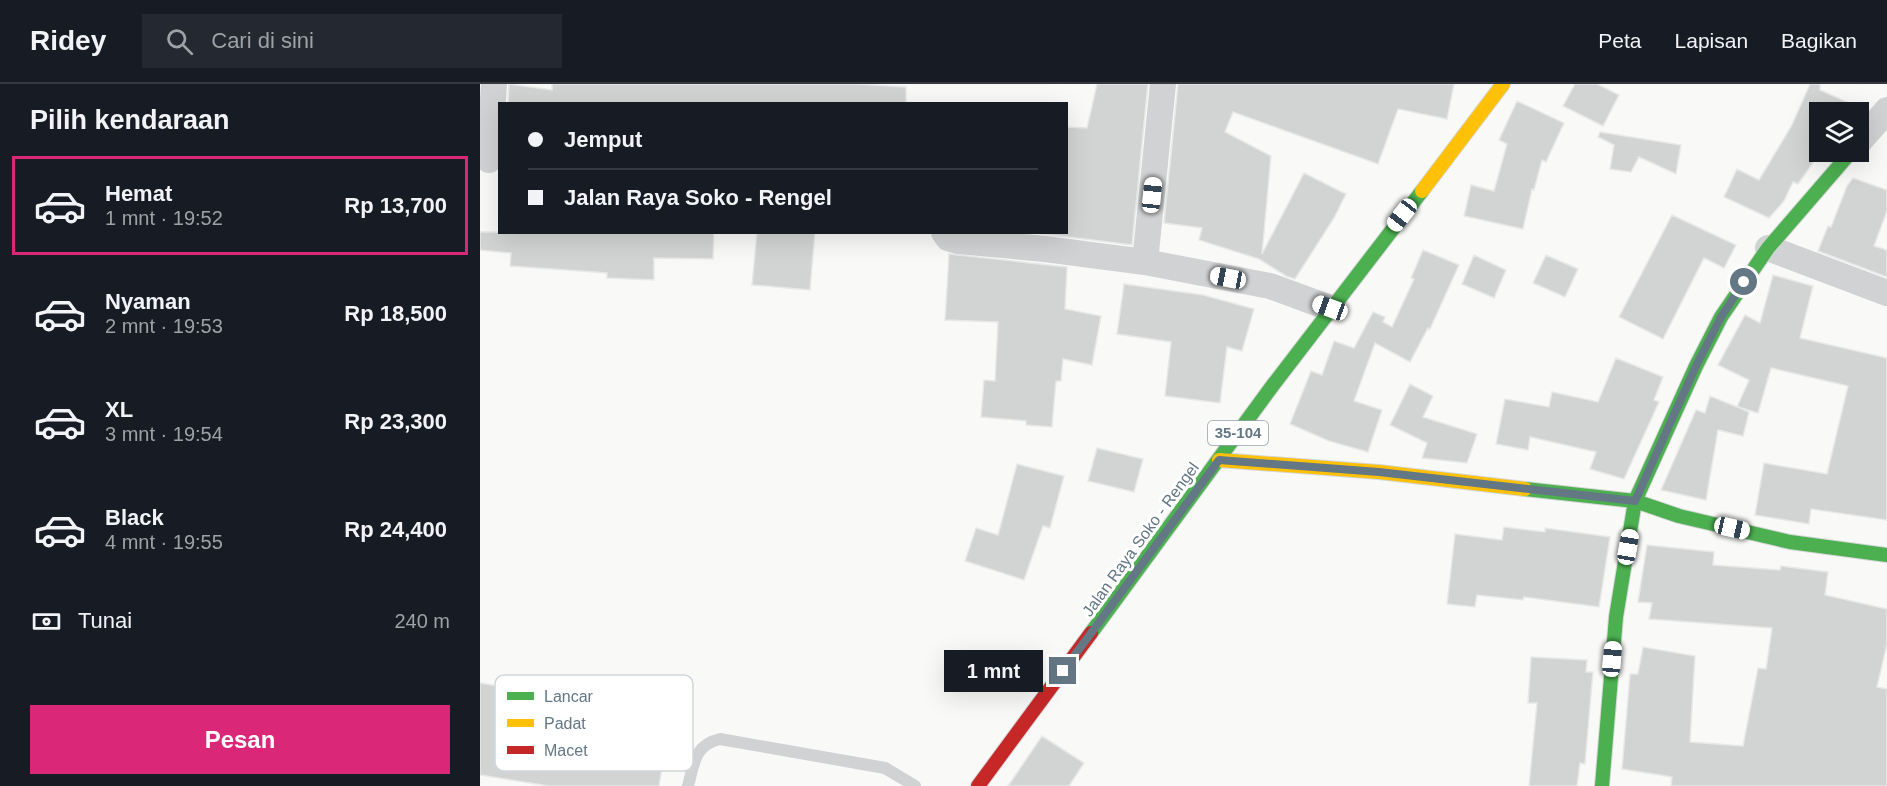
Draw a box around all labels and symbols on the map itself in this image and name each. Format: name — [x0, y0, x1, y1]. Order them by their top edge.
car — [1141, 176, 1163, 214]
car — [1384, 195, 1420, 235]
car — [1209, 266, 1247, 290]
route start — [1730, 268, 1757, 295]
car — [1310, 293, 1350, 323]
road number: 35-104 — [1208, 421, 1268, 445]
street label: Jalan Raya Soko - Rengel — [1079, 459, 1202, 619]
car — [1712, 515, 1752, 541]
car — [1616, 528, 1640, 566]
car — [1601, 640, 1623, 678]
callout: 1 mnt — [943, 650, 1042, 692]
route end — [1049, 657, 1076, 684]
legend — [495, 675, 693, 771]
text: Lancar — [544, 688, 594, 705]
text: Padat — [544, 715, 586, 732]
text: Macet — [544, 742, 588, 759]

